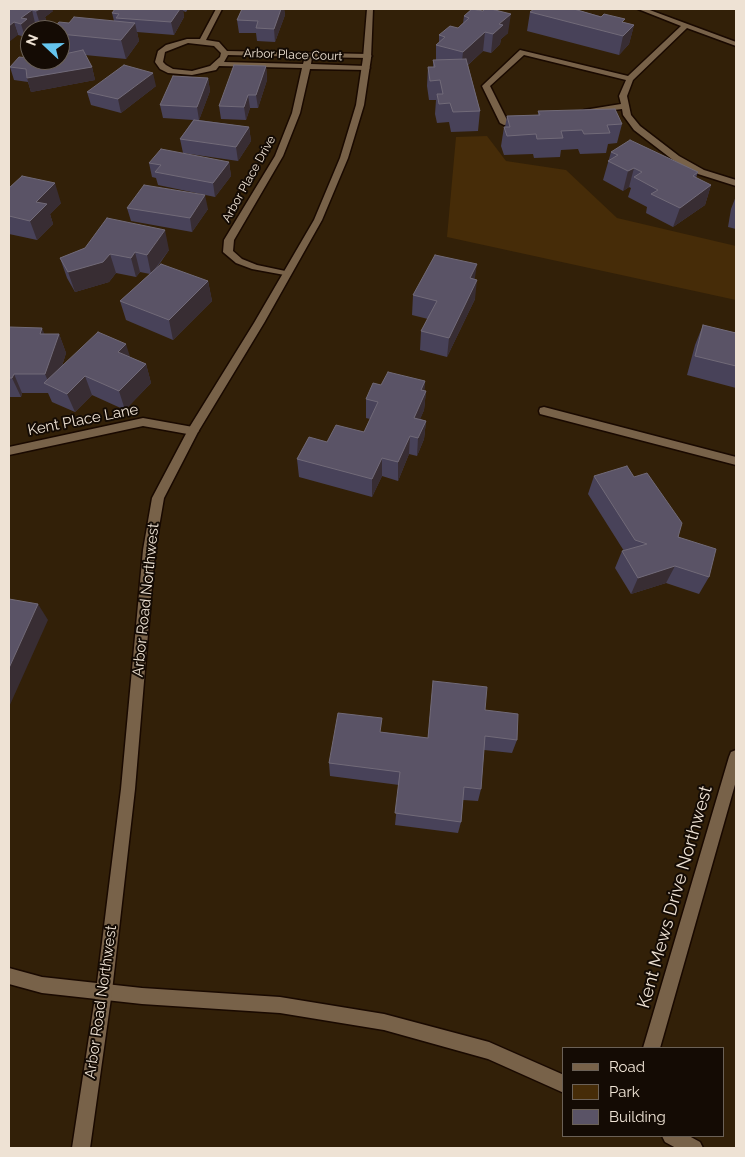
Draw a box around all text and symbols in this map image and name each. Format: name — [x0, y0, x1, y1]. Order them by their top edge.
north arrow — [20, 20, 70, 70]
text: N — [23, 32, 41, 48]
street label: Arbor Place Court — [243, 46, 343, 64]
street label: Arbor Place Drive — [219, 133, 279, 225]
street label: Kent Place Lane — [26, 400, 140, 440]
street label: Arbor Road Northwest — [129, 522, 163, 678]
street label: Kent Mews Drive Northwest — [633, 783, 717, 1011]
street label: Arbor Road Northwest — [81, 924, 121, 1080]
legend — [562, 1047, 725, 1137]
text: Road — [609, 1058, 645, 1076]
text: Park — [609, 1083, 640, 1101]
text: Building — [609, 1108, 666, 1126]

